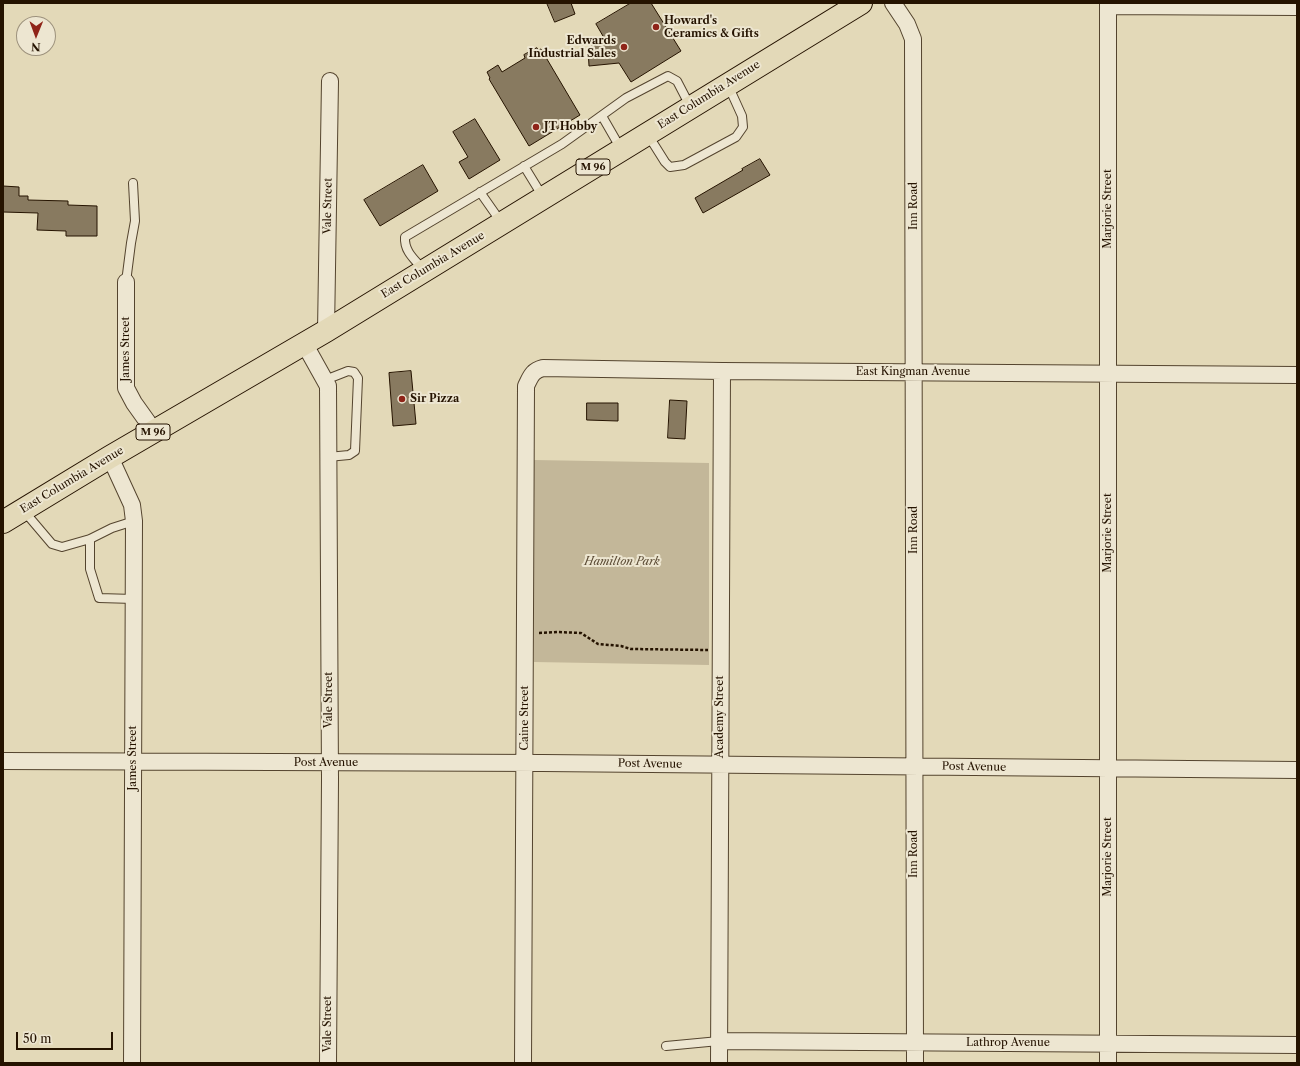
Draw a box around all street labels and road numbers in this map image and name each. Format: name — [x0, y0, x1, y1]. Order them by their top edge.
street label: East Columbia Avenue — [655, 58, 763, 132]
road number: M 96 — [576, 159, 610, 175]
street label: Marjorie Street — [1101, 169, 1115, 249]
street label: Vale Street — [321, 178, 335, 234]
street label: Inn Road — [907, 182, 921, 230]
street label: East Columbia Avenue — [379, 229, 487, 301]
street label: James Street — [119, 317, 133, 381]
street label: East Kingman Avenue — [856, 365, 970, 379]
road number: M 96 — [136, 424, 170, 440]
street label: East Columbia Avenue — [18, 444, 126, 516]
street label: Marjorie Street — [1101, 493, 1115, 573]
street label: Inn Road — [907, 506, 921, 554]
street label: Vale Street — [322, 672, 336, 728]
street label: Academy Street — [713, 676, 727, 758]
street label: Caine Street — [518, 686, 532, 750]
street label: James Street — [126, 726, 140, 790]
street label: Post Avenue — [294, 756, 358, 770]
street label: Post Avenue — [618, 757, 682, 771]
street label: Post Avenue — [942, 760, 1006, 774]
street label: Marjorie Street — [1101, 817, 1115, 897]
street label: Inn Road — [907, 830, 921, 878]
street label: Vale Street — [321, 996, 335, 1052]
street label: Lathrop Avenue — [966, 1036, 1050, 1050]

